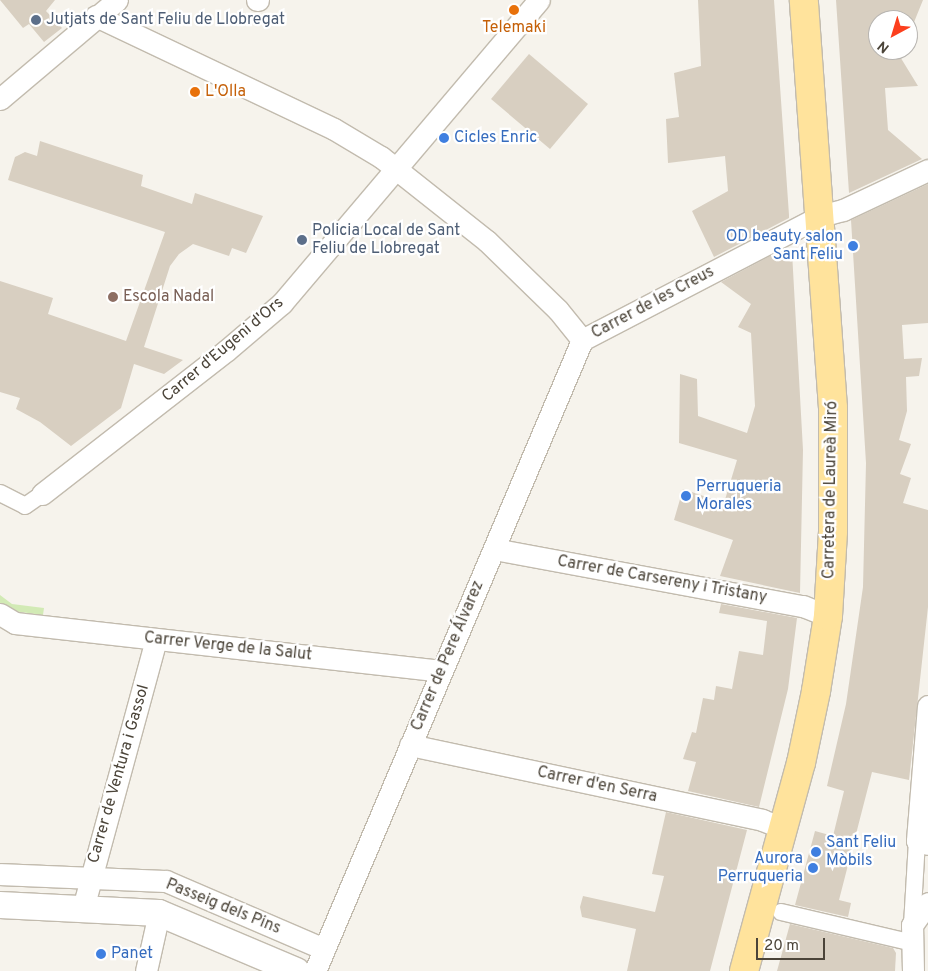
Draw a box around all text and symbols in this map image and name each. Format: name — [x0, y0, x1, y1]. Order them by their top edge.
marker: Telemaki — [508, 4, 520, 16]
place label: Jutjats de Sant Feliu de Llobregat — [46, 10, 285, 30]
north arrow — [868, 10, 918, 60]
marker: Jutjats de Sant Feliu de Llobregat — [30, 14, 42, 26]
place label: Telemaki — [482, 18, 546, 38]
text: N — [875, 36, 893, 56]
place label: L'Olla — [205, 82, 246, 102]
marker: L'Olla — [189, 86, 201, 98]
place label: Cicles Enric — [454, 128, 537, 148]
marker: Cicles Enric — [438, 132, 450, 144]
place label: Policia Local de Sant Feliu de Llobregat — [312, 221, 460, 259]
place label: OD beauty salon Sant Feliu — [726, 227, 843, 265]
marker: Policia Local de Sant Feliu de Llobregat — [296, 234, 308, 246]
marker: OD beauty salon Sant Feliu — [847, 240, 859, 252]
street label: Carrer de les Creus — [588, 263, 718, 343]
place label: Escola Nadal — [123, 287, 214, 307]
marker: Escola Nadal — [107, 291, 119, 303]
street label: Carrer d'Eugeni d'Ors — [158, 294, 288, 406]
street label: Carretera de Laureà Miró — [820, 401, 842, 579]
place label: Perruqueria Morales — [696, 477, 781, 515]
marker: Perruqueria Morales — [680, 490, 692, 502]
street label: Carrer de Carsereny i Tristany — [555, 552, 769, 608]
street label: Carrer de Pere Álvarez — [408, 578, 488, 734]
street label: Carrer Verge de la Salut — [143, 629, 313, 665]
street label: Carrer de Ventura i Gassol — [84, 682, 154, 866]
street label: Carrer d'en Serra — [535, 763, 659, 807]
place label: Sant Feliu Mòbils — [826, 833, 896, 871]
marker: Sant Feliu Mòbils — [810, 846, 822, 858]
place label: Aurora Perruqueria — [718, 849, 803, 887]
marker: Aurora Perruqueria — [807, 862, 819, 874]
street label: Passeig dels Pins — [163, 875, 283, 939]
scale bar — [758, 928, 827, 960]
text: 20 m — [764, 937, 799, 956]
place label: Panet — [111, 944, 153, 964]
marker: Panet — [95, 948, 107, 960]

